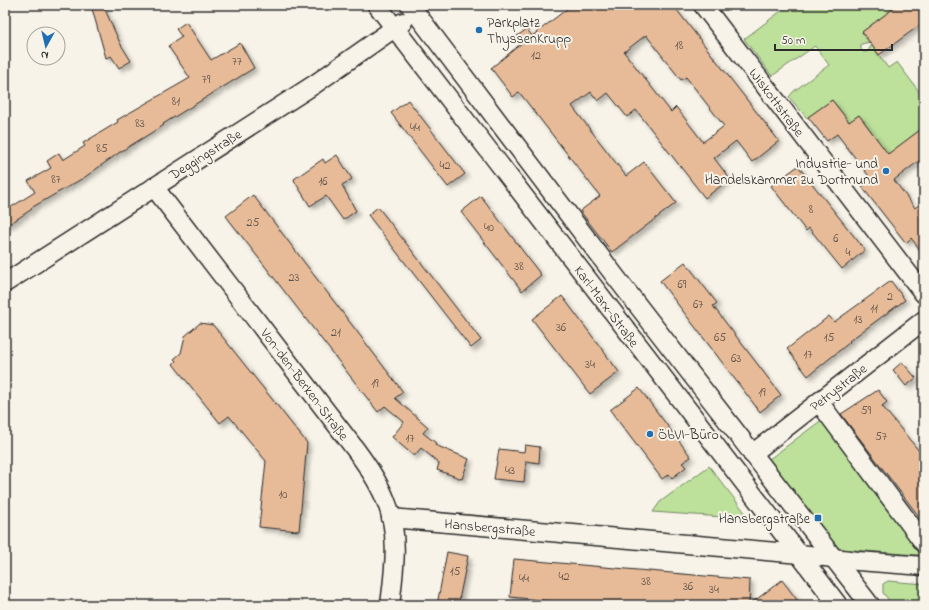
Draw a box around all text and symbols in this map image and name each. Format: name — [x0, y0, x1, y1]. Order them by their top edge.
place label: Parkplatz ThyssenKrupp — [487, 13, 572, 51]
marker: Parkplatz ThyssenKrupp — [474, 25, 484, 35]
north arrow — [26, 26, 66, 66]
scale bar — [775, 26, 892, 52]
text: 50 m — [781, 32, 805, 50]
house number: 18 — [675, 37, 684, 55]
text: N — [40, 46, 50, 63]
house number: 12 — [531, 47, 541, 65]
house number: 77 — [232, 53, 242, 71]
street label: Wiskottstraße — [743, 64, 809, 142]
house number: 79 — [202, 71, 211, 89]
house number: 81 — [172, 93, 180, 111]
house number: 83 — [135, 115, 145, 133]
house number: 44 — [410, 119, 420, 137]
street label: Deggingstraße — [165, 124, 247, 187]
house number: 85 — [96, 140, 108, 158]
place label: Industrie- und Handelskammer zu Dortmund — [705, 154, 878, 191]
house number: 42 — [440, 157, 450, 175]
marker: Industrie- und Handelskammer zu Dortmund — [881, 166, 891, 176]
house number: 87 — [51, 171, 61, 189]
house number: 16 — [318, 173, 328, 191]
house number: 8 — [809, 201, 814, 219]
house number: 25 — [247, 214, 260, 232]
house number: 40 — [484, 219, 494, 237]
house number: 6 — [833, 230, 839, 248]
house number: 4 — [846, 244, 851, 262]
house number: 38 — [514, 258, 524, 276]
street label: Karl-Marx-Straße — [568, 262, 644, 353]
house number: 23 — [289, 269, 300, 287]
house number: 69 — [678, 276, 687, 294]
house number: 2 — [887, 288, 893, 306]
house number: 67 — [693, 296, 703, 314]
house number: 11 — [870, 300, 878, 318]
house number: 13 — [854, 311, 862, 329]
house number: 36 — [556, 319, 567, 337]
street label: Von-den-Berken-Straße — [254, 323, 354, 446]
house number: 21 — [331, 324, 341, 342]
house number: 65 — [714, 329, 726, 347]
house number: 15 — [824, 329, 834, 347]
house number: 17 — [804, 346, 812, 364]
house number: 63 — [731, 350, 741, 368]
house number: 34 — [585, 356, 595, 374]
street label: Petrystraße — [806, 359, 873, 418]
house number: 19 — [371, 375, 379, 393]
house number: 19 — [758, 384, 766, 402]
house number: 59 — [861, 402, 872, 420]
place label: ÖbVI-Büro — [658, 425, 719, 446]
house number: 57 — [875, 428, 887, 446]
marker: ÖbVI-Büro — [645, 429, 655, 439]
house number: 17 — [406, 430, 414, 448]
house number: 43 — [505, 462, 515, 480]
house number: 10 — [278, 486, 288, 504]
place label: Hansbergstraße — [719, 509, 811, 531]
marker: Hansbergstraße — [813, 513, 823, 523]
street label: Hansbergstraße — [443, 514, 537, 544]
house number: 15 — [450, 563, 460, 581]
house number: 42 — [559, 568, 569, 586]
house number: 44 — [519, 570, 529, 588]
house number: 38 — [641, 573, 651, 591]
house number: 36 — [683, 578, 694, 596]
house number: 34 — [709, 581, 719, 599]

